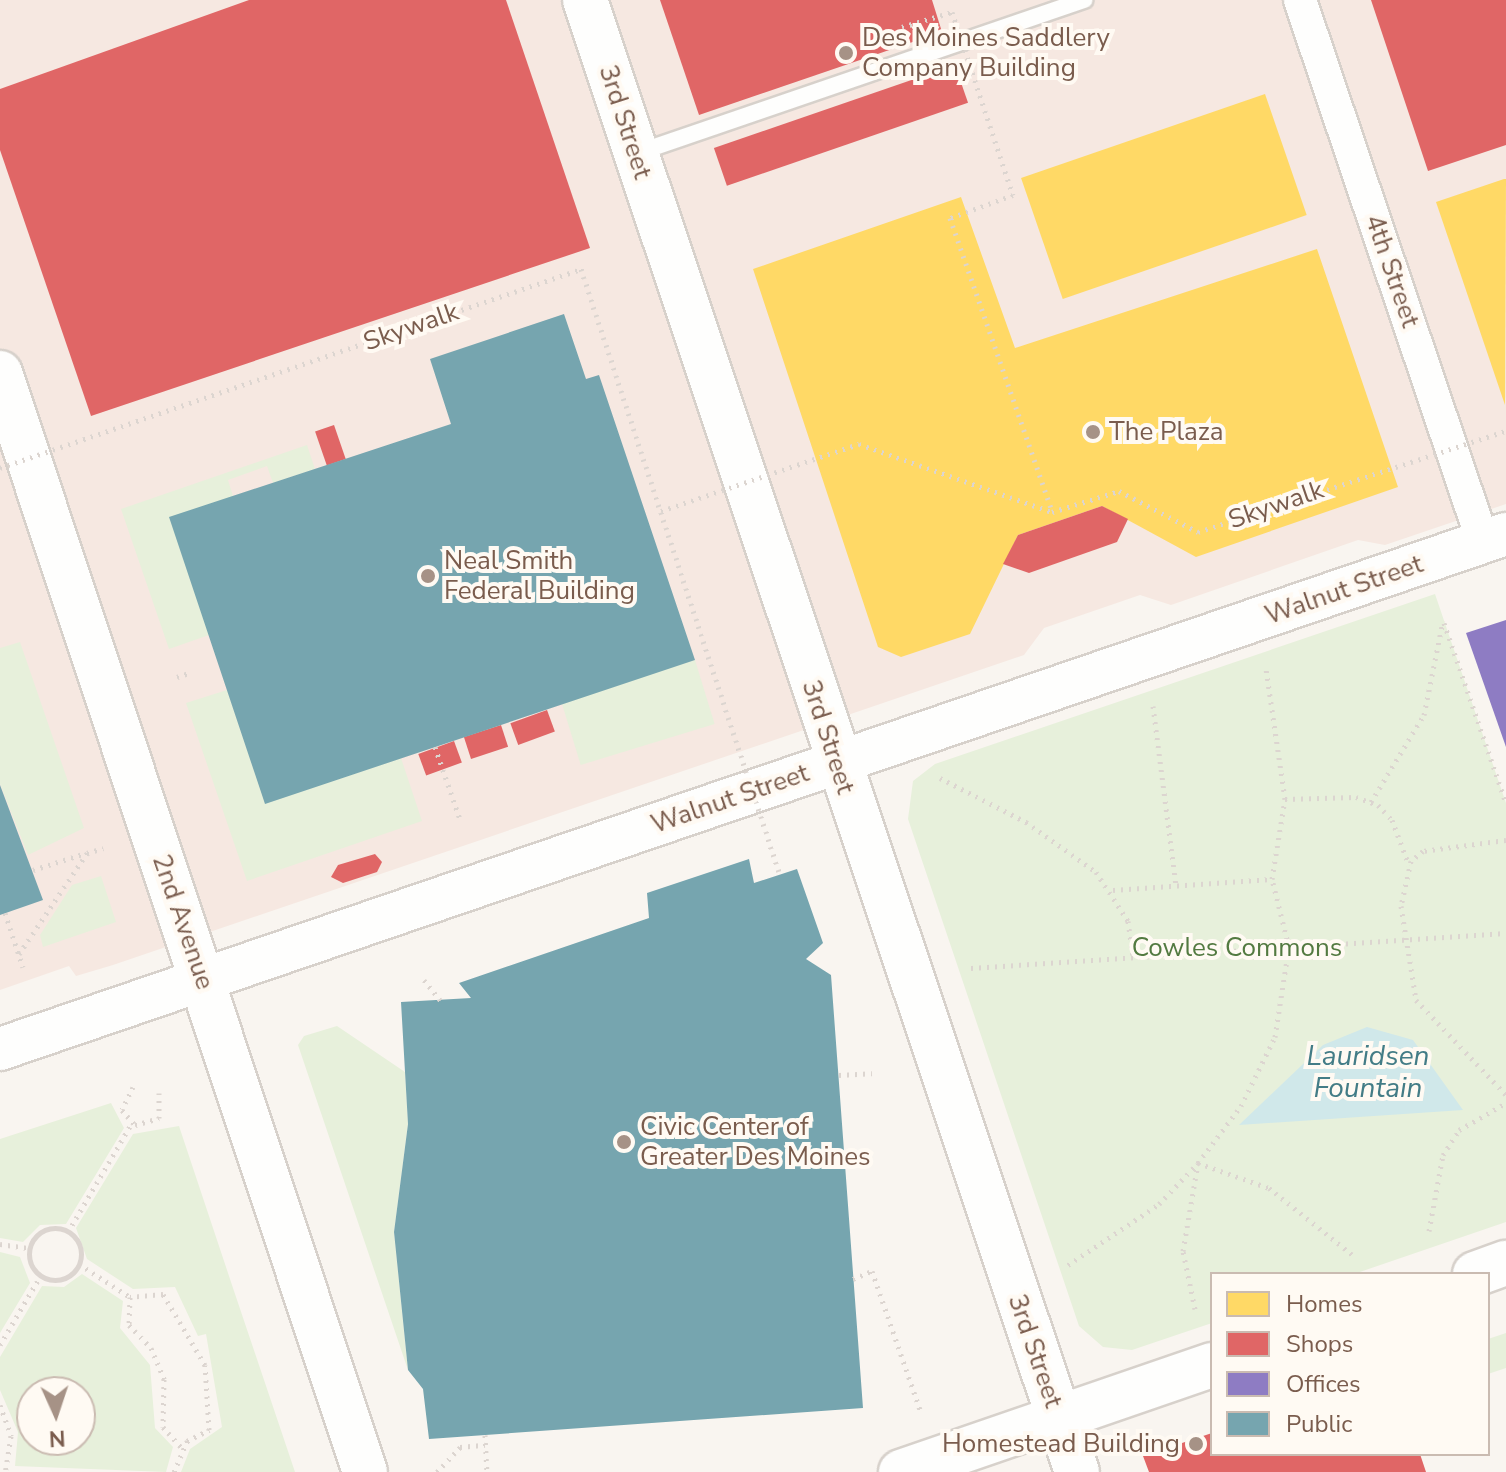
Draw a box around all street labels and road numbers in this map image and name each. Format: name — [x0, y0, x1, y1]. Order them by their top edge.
street label: 3rd Street — [592, 61, 658, 183]
street label: 4th Street — [1358, 211, 1426, 331]
street label: Skywalk — [359, 296, 463, 358]
street label: Skywalk — [1224, 474, 1328, 536]
street label: Walnut Street — [1261, 548, 1427, 632]
street label: 3rd Street — [795, 676, 861, 798]
street label: Walnut Street — [647, 757, 813, 841]
street label: 2nd Avenue — [145, 850, 221, 994]
street label: 3rd Street — [1001, 1290, 1069, 1412]

